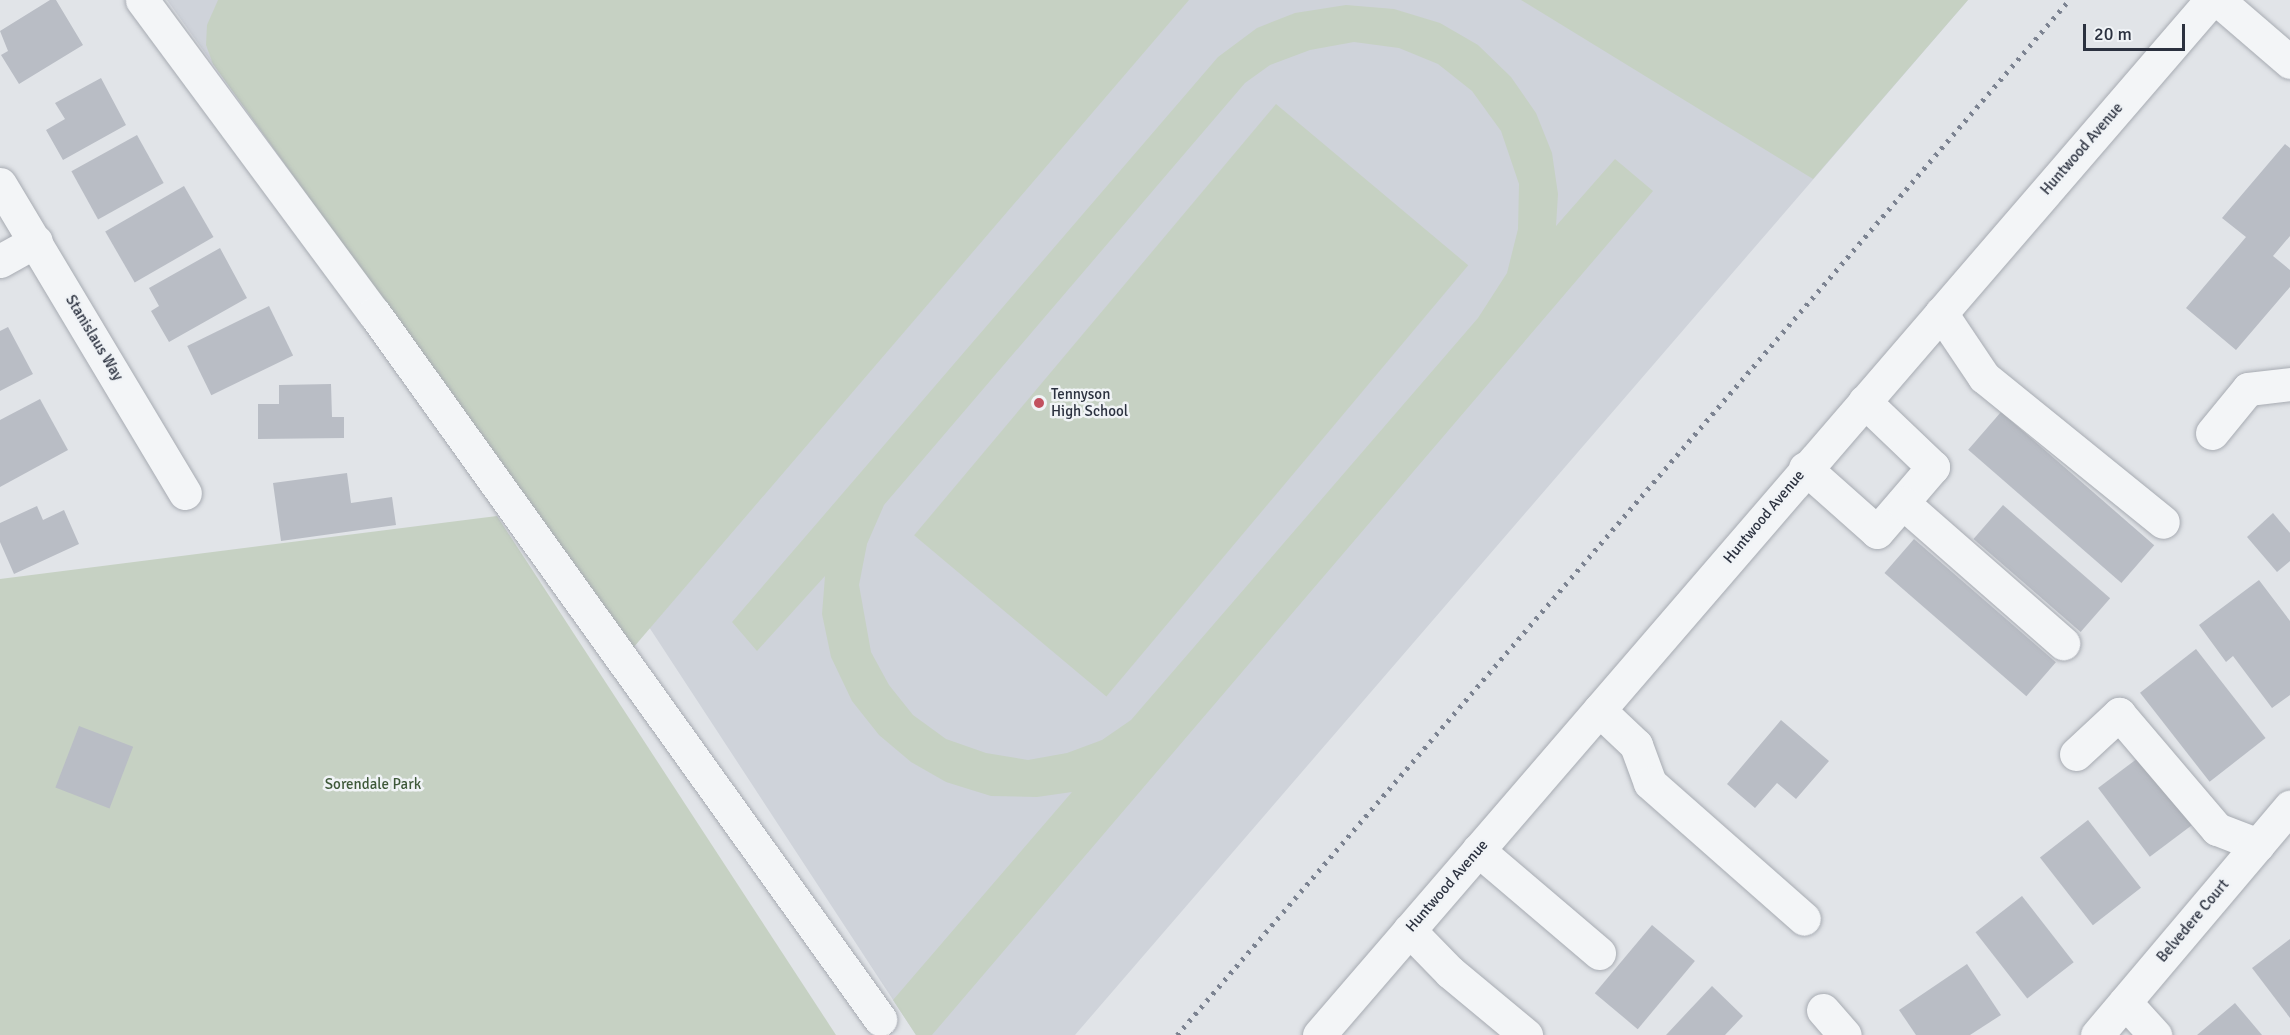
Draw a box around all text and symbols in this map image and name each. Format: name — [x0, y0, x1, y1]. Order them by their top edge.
scale bar — [2086, 12, 2188, 50]
text: 20 m — [2094, 23, 2132, 45]
street label: Huntwood Avenue — [2037, 99, 2127, 199]
street label: Stanislaus Way — [61, 292, 127, 384]
place label: Tennyson High School — [1051, 385, 1128, 420]
marker: Tennyson High School — [1032, 396, 1046, 410]
street label: Huntwood Avenue — [1720, 467, 1808, 567]
park label: Sorendale Park — [325, 776, 421, 794]
street label: Huntwood Avenue — [1402, 836, 1492, 936]
street label: Belvedere Court — [2153, 876, 2233, 966]

